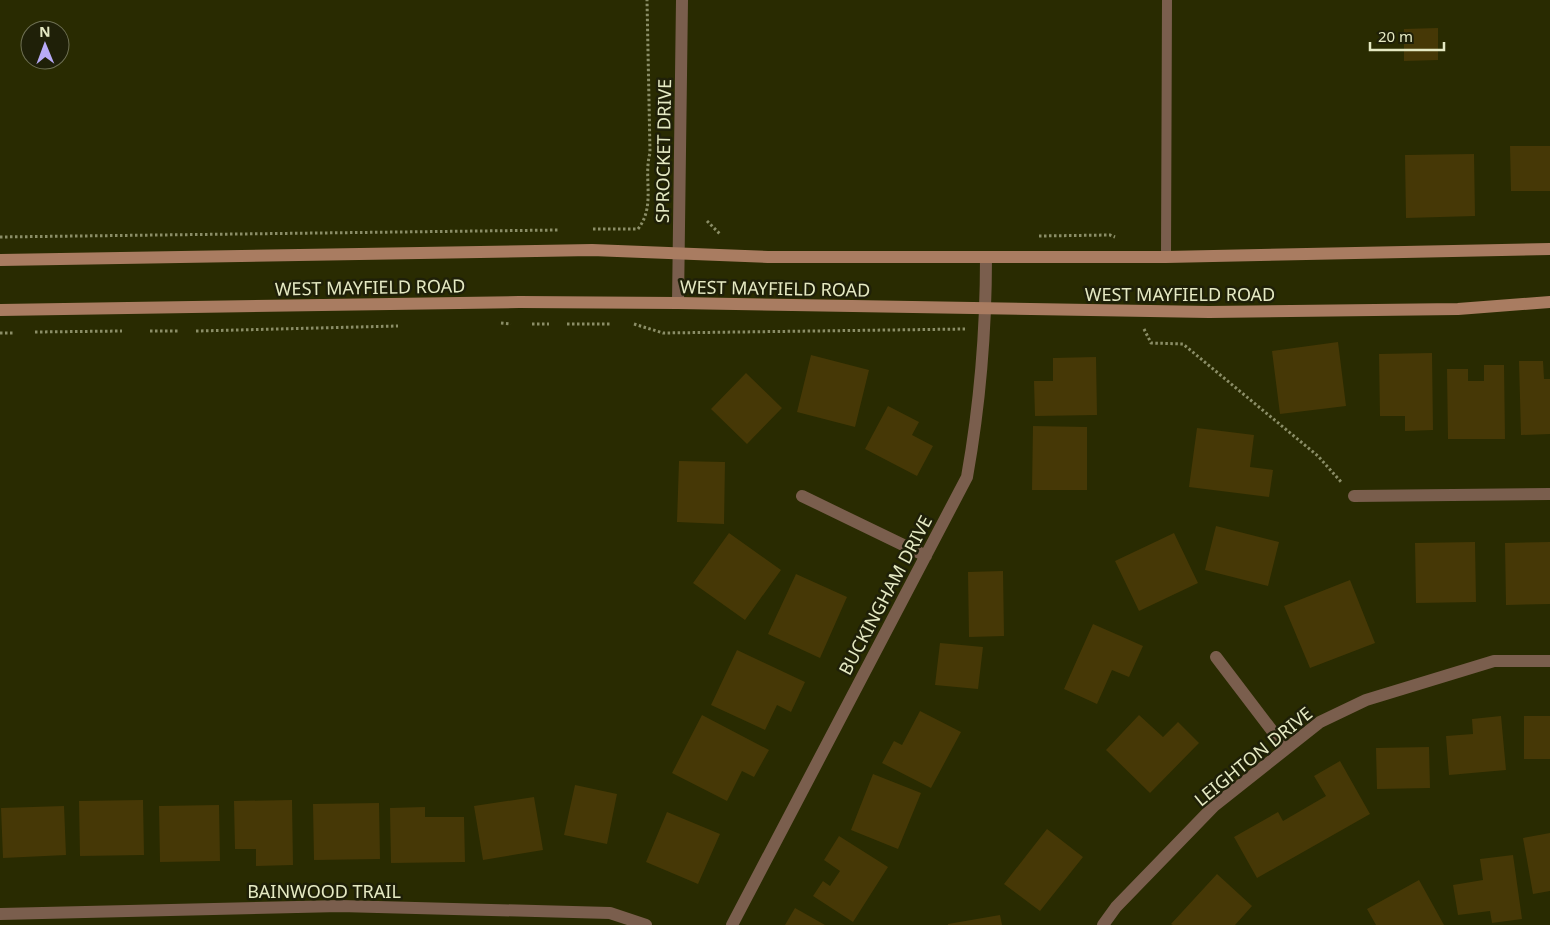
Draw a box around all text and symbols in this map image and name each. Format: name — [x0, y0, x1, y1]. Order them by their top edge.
north arrow — [20, 20, 70, 70]
scale bar — [1370, 20, 1444, 52]
text: N — [39, 22, 51, 41]
text: 20 m — [1378, 26, 1413, 46]
street label: SPROCKET DRIVE — [650, 79, 676, 223]
street label: WEST MAYFIELD ROAD — [275, 273, 465, 301]
street label: WEST MAYFIELD ROAD — [680, 274, 870, 302]
street label: WEST MAYFIELD ROAD — [1085, 282, 1275, 306]
street label: BUCKINGHAM DRIVE — [833, 511, 937, 679]
street label: LEIGHTON DRIVE — [1189, 701, 1317, 811]
street label: BAINWOOD TRAIL — [247, 879, 401, 903]

